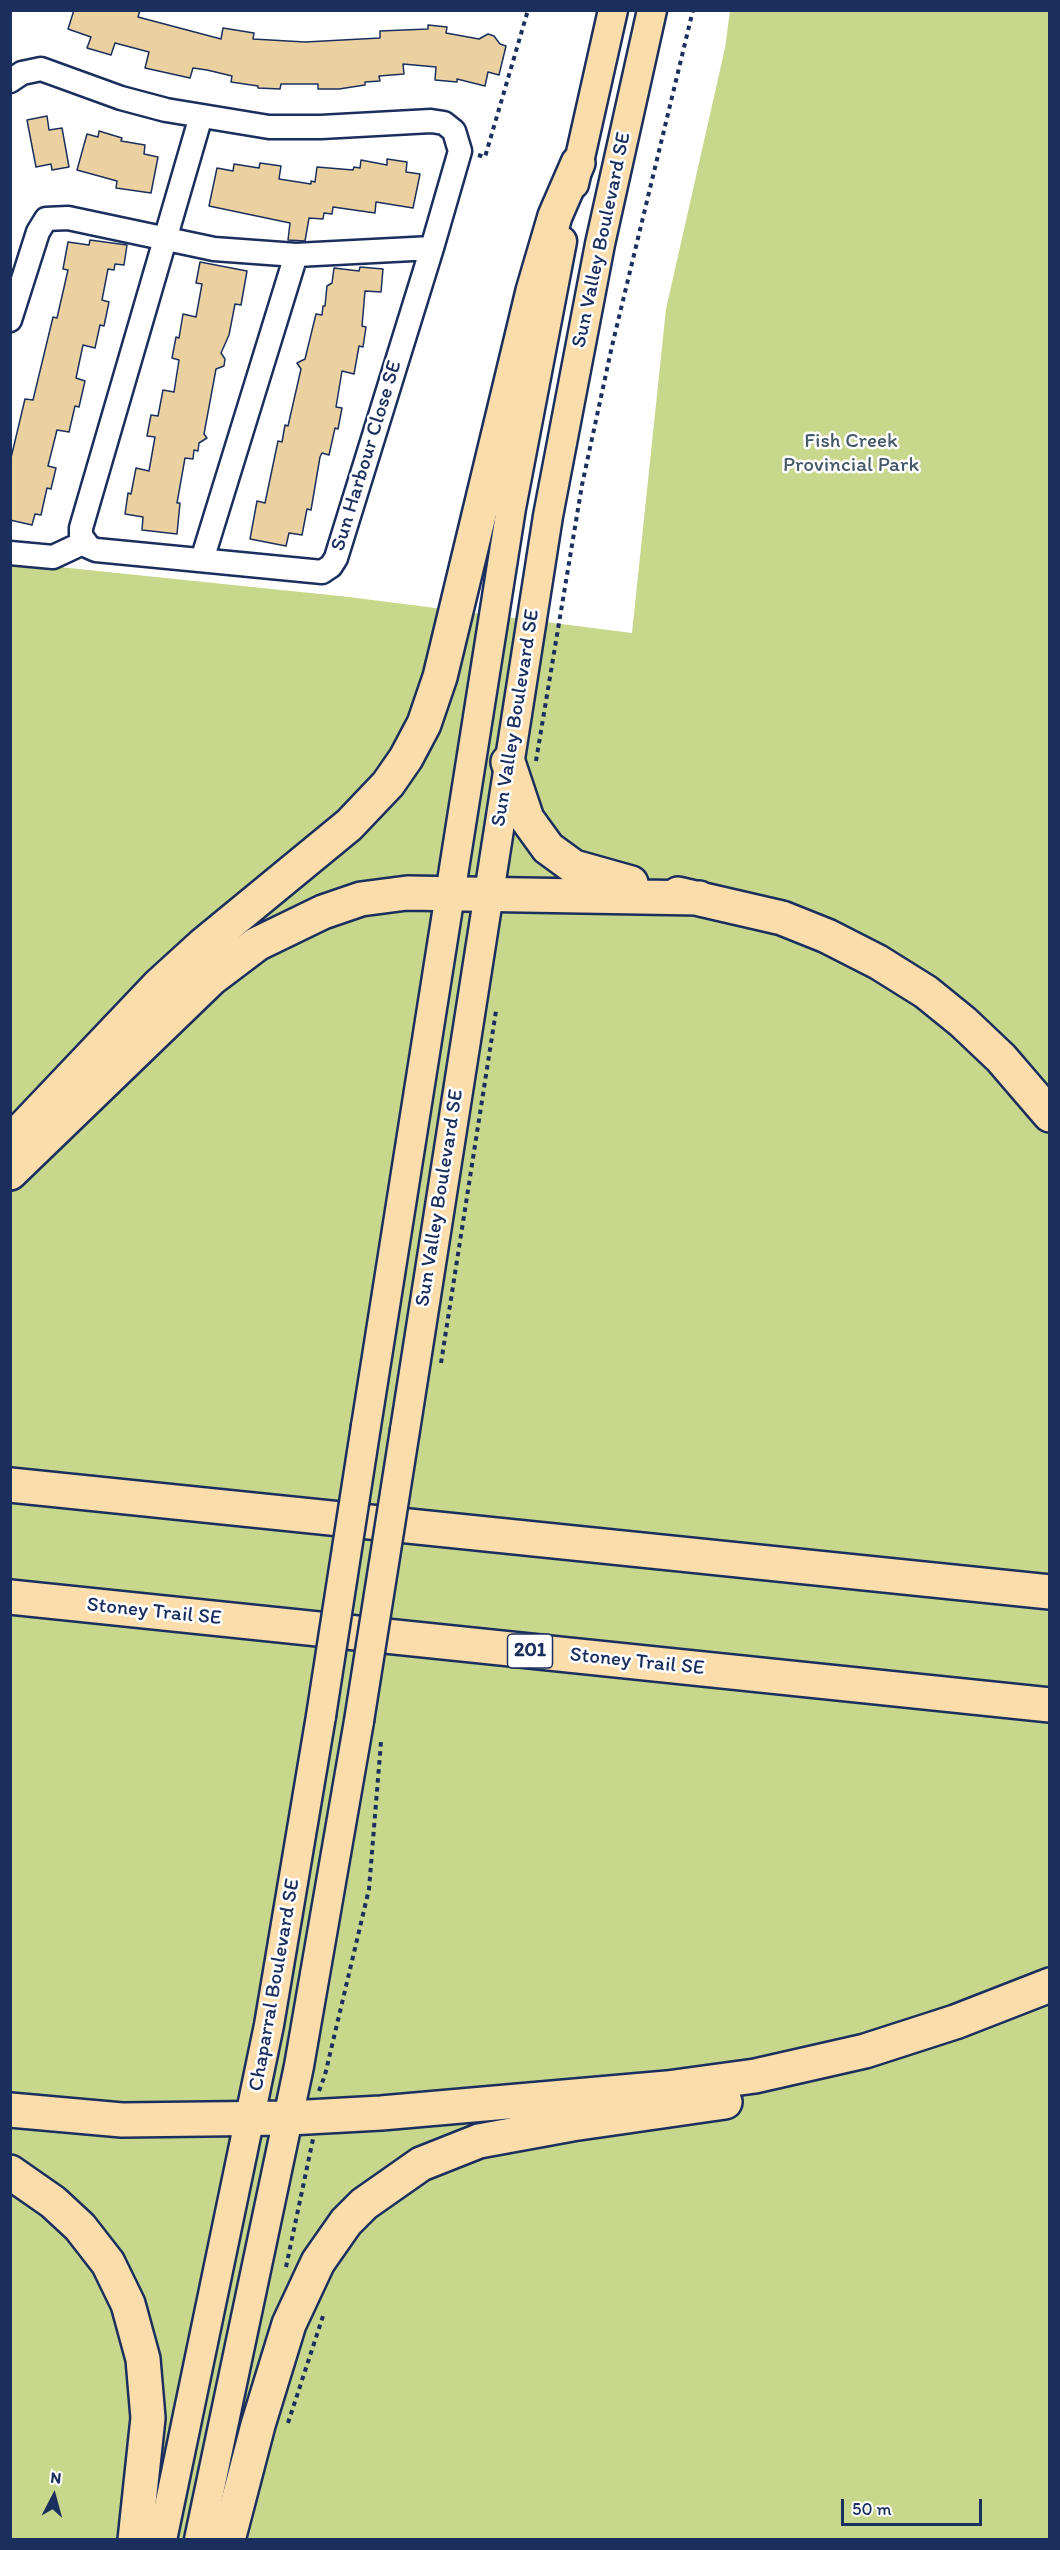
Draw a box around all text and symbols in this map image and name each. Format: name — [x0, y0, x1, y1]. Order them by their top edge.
street label: Sun Valley Boulevard SE — [567, 130, 637, 350]
street label: Sun Harbour Close SE — [326, 358, 408, 554]
park label: Fish Creek Provincial Park — [783, 429, 919, 479]
street label: Sun Valley Boulevard SE — [486, 608, 546, 828]
street label: Sun Valley Boulevard SE — [410, 1088, 470, 1308]
street label: Stoney Trail SE — [85, 1592, 223, 1632]
road number: 201 — [508, 1634, 552, 1668]
street label: Stoney Trail SE — [568, 1642, 706, 1682]
street label: Chaparral Boulevard SE — [244, 1877, 306, 2093]
north arrow — [24, 2466, 84, 2526]
text: N — [50, 2468, 62, 2488]
scale bar — [844, 2487, 985, 2525]
text: 50 m — [852, 2498, 892, 2520]

